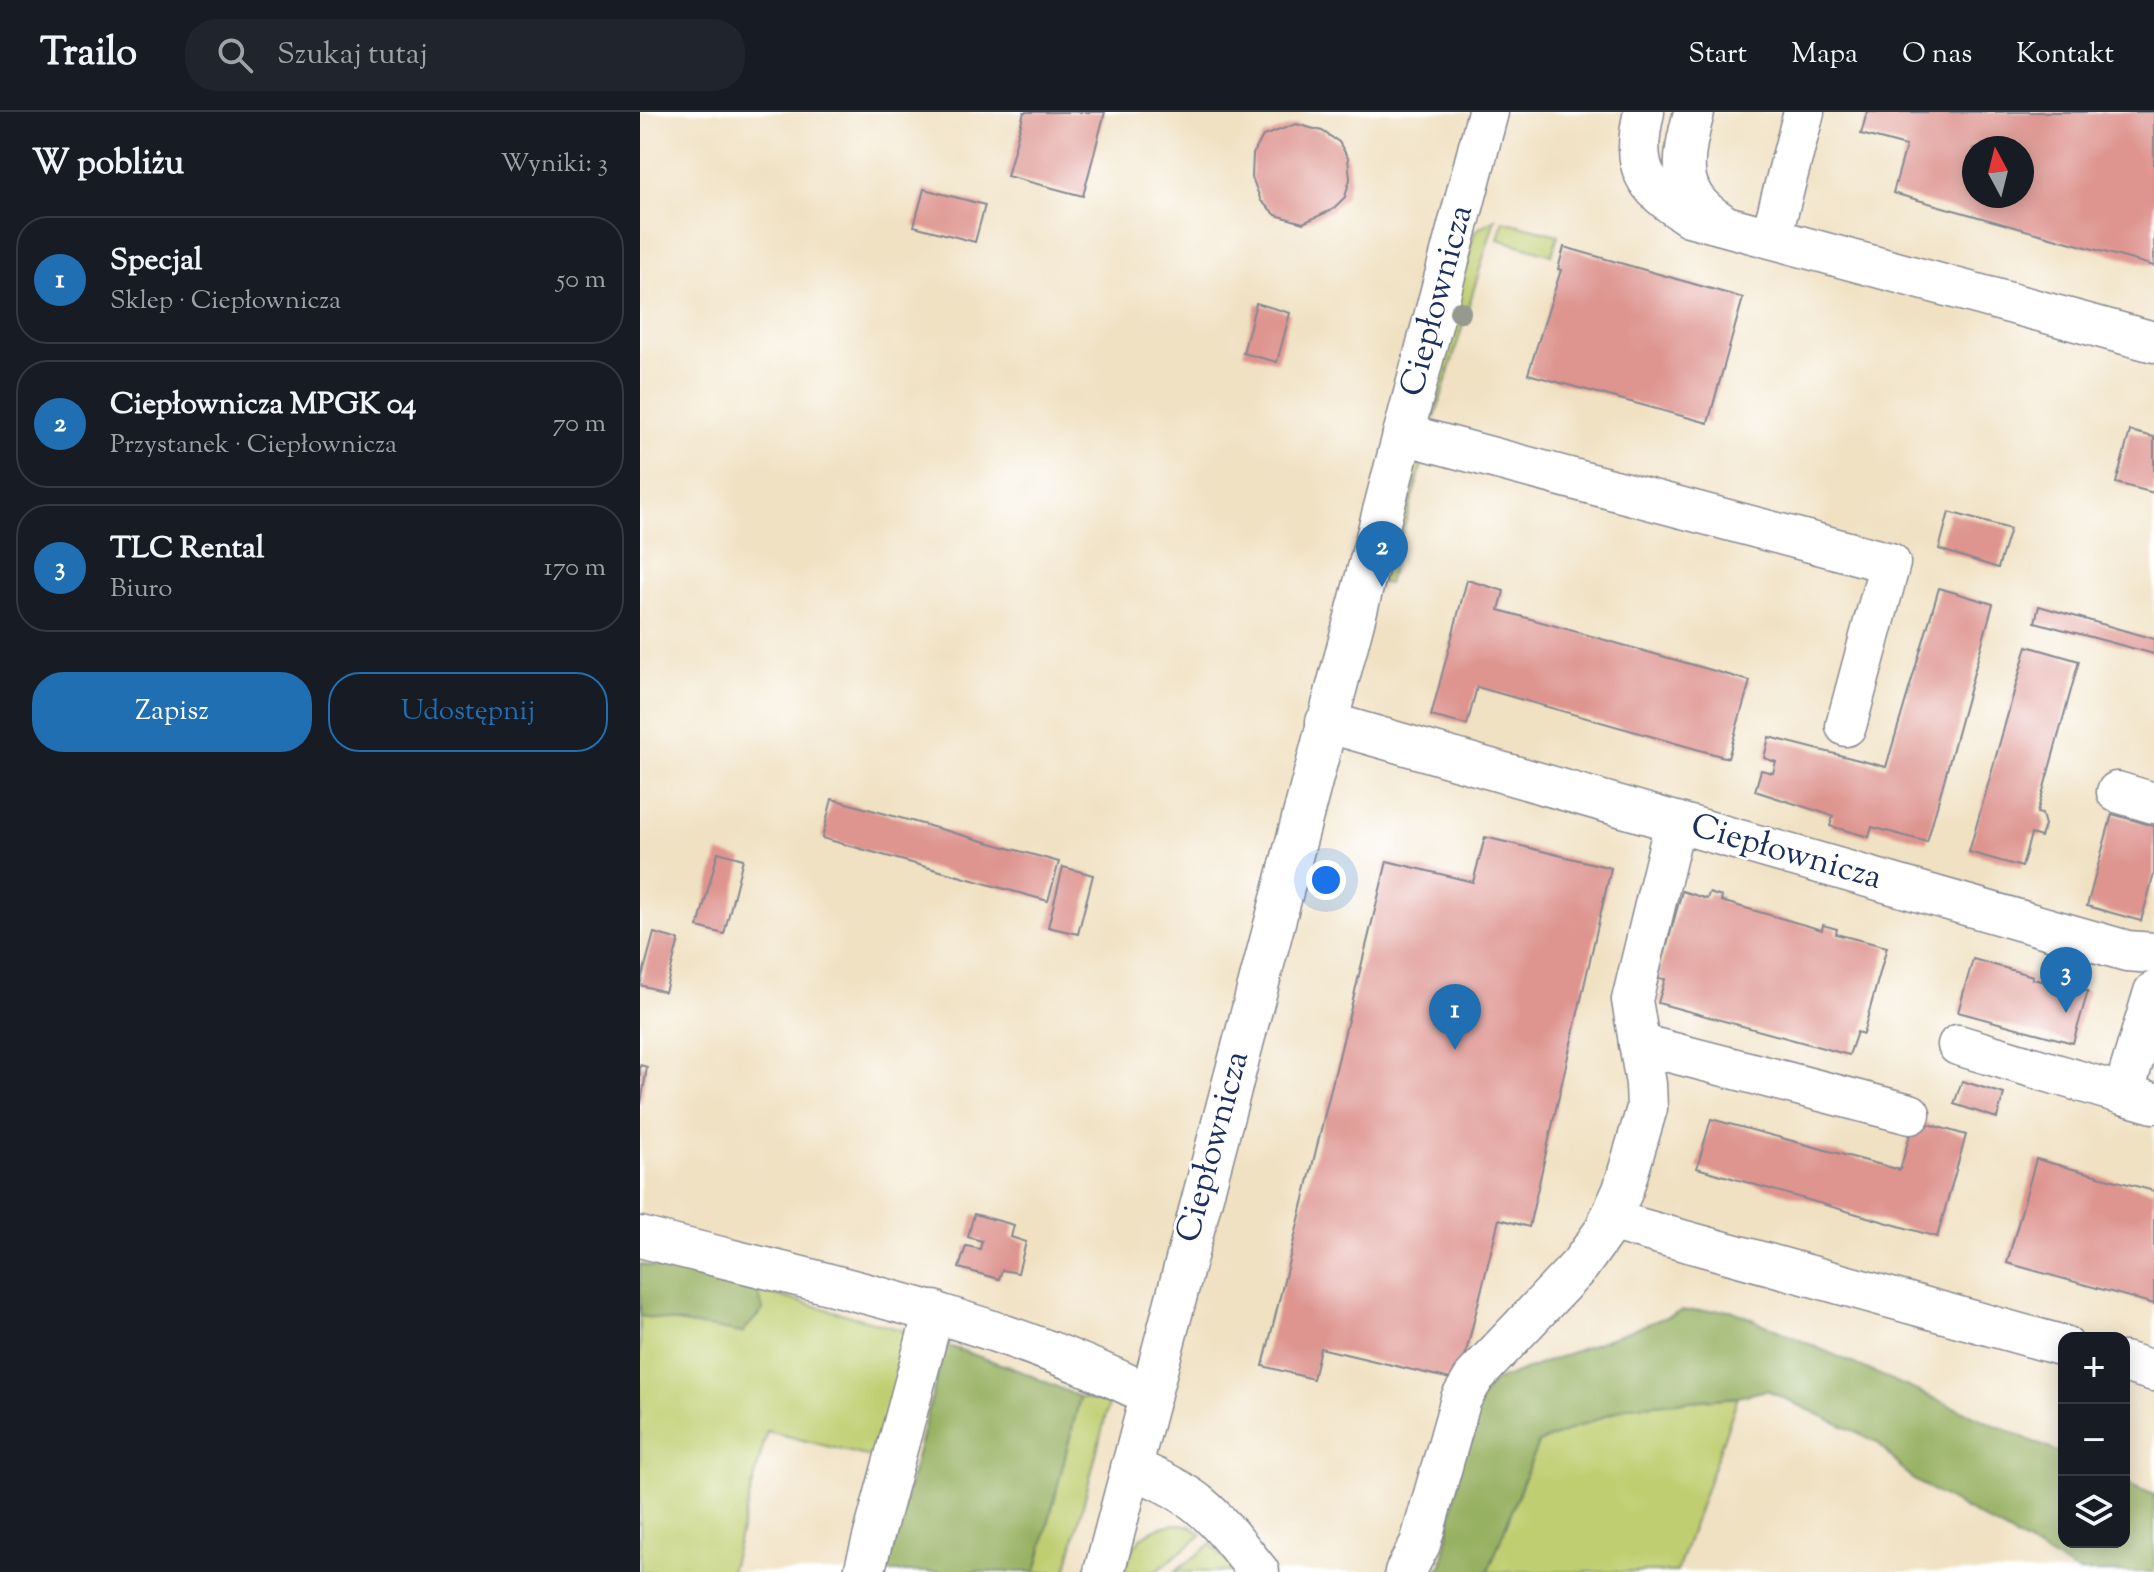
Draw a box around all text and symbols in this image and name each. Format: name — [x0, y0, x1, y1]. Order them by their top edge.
search box — [185, 19, 745, 91]
text: Trailo — [40, 28, 137, 82]
icon: search — [213, 33, 257, 77]
text: Szukaj tutaj — [277, 34, 428, 77]
text: Start — [1688, 35, 1747, 75]
text: Mapa — [1791, 35, 1858, 75]
text: O nas — [1902, 35, 1972, 75]
text: Kontakt — [2016, 35, 2114, 75]
north arrow — [1962, 136, 2034, 208]
text: W pobliżu — [32, 140, 184, 189]
text: Wyniki: 3 — [501, 146, 608, 183]
street label: Ciepłownicza — [1389, 200, 1487, 402]
text: Specjal — [110, 240, 202, 283]
text: 1 — [56, 262, 64, 299]
text: 50 m — [556, 262, 606, 299]
text: Sklep · Ciepłownicza — [110, 283, 341, 320]
text: Ciepłownicza MPGK 04 — [110, 384, 416, 427]
text: 2 — [54, 406, 66, 443]
text: 70 m — [553, 406, 606, 443]
text: Przystanek · Ciepłownicza — [110, 427, 397, 464]
pin: 2 — [1356, 521, 1408, 587]
text: TLC Rental — [110, 528, 264, 571]
text: 3 — [55, 550, 65, 587]
text: 170 m — [544, 550, 606, 587]
text: Biuro — [110, 571, 173, 608]
button: Zapisz — [32, 672, 312, 752]
button: Udostępnij — [328, 672, 608, 752]
street label: Ciepłownicza — [1685, 802, 1887, 904]
your location — [1306, 860, 1346, 900]
pin: 3 — [2040, 947, 2092, 1013]
pin: 1 — [1429, 984, 1481, 1050]
street label: Ciepłownicza — [1165, 1046, 1263, 1248]
map controls — [2058, 1332, 2130, 1548]
button: + — [2058, 1332, 2130, 1404]
button: − — [2058, 1404, 2130, 1476]
button: layers — [2058, 1476, 2130, 1548]

